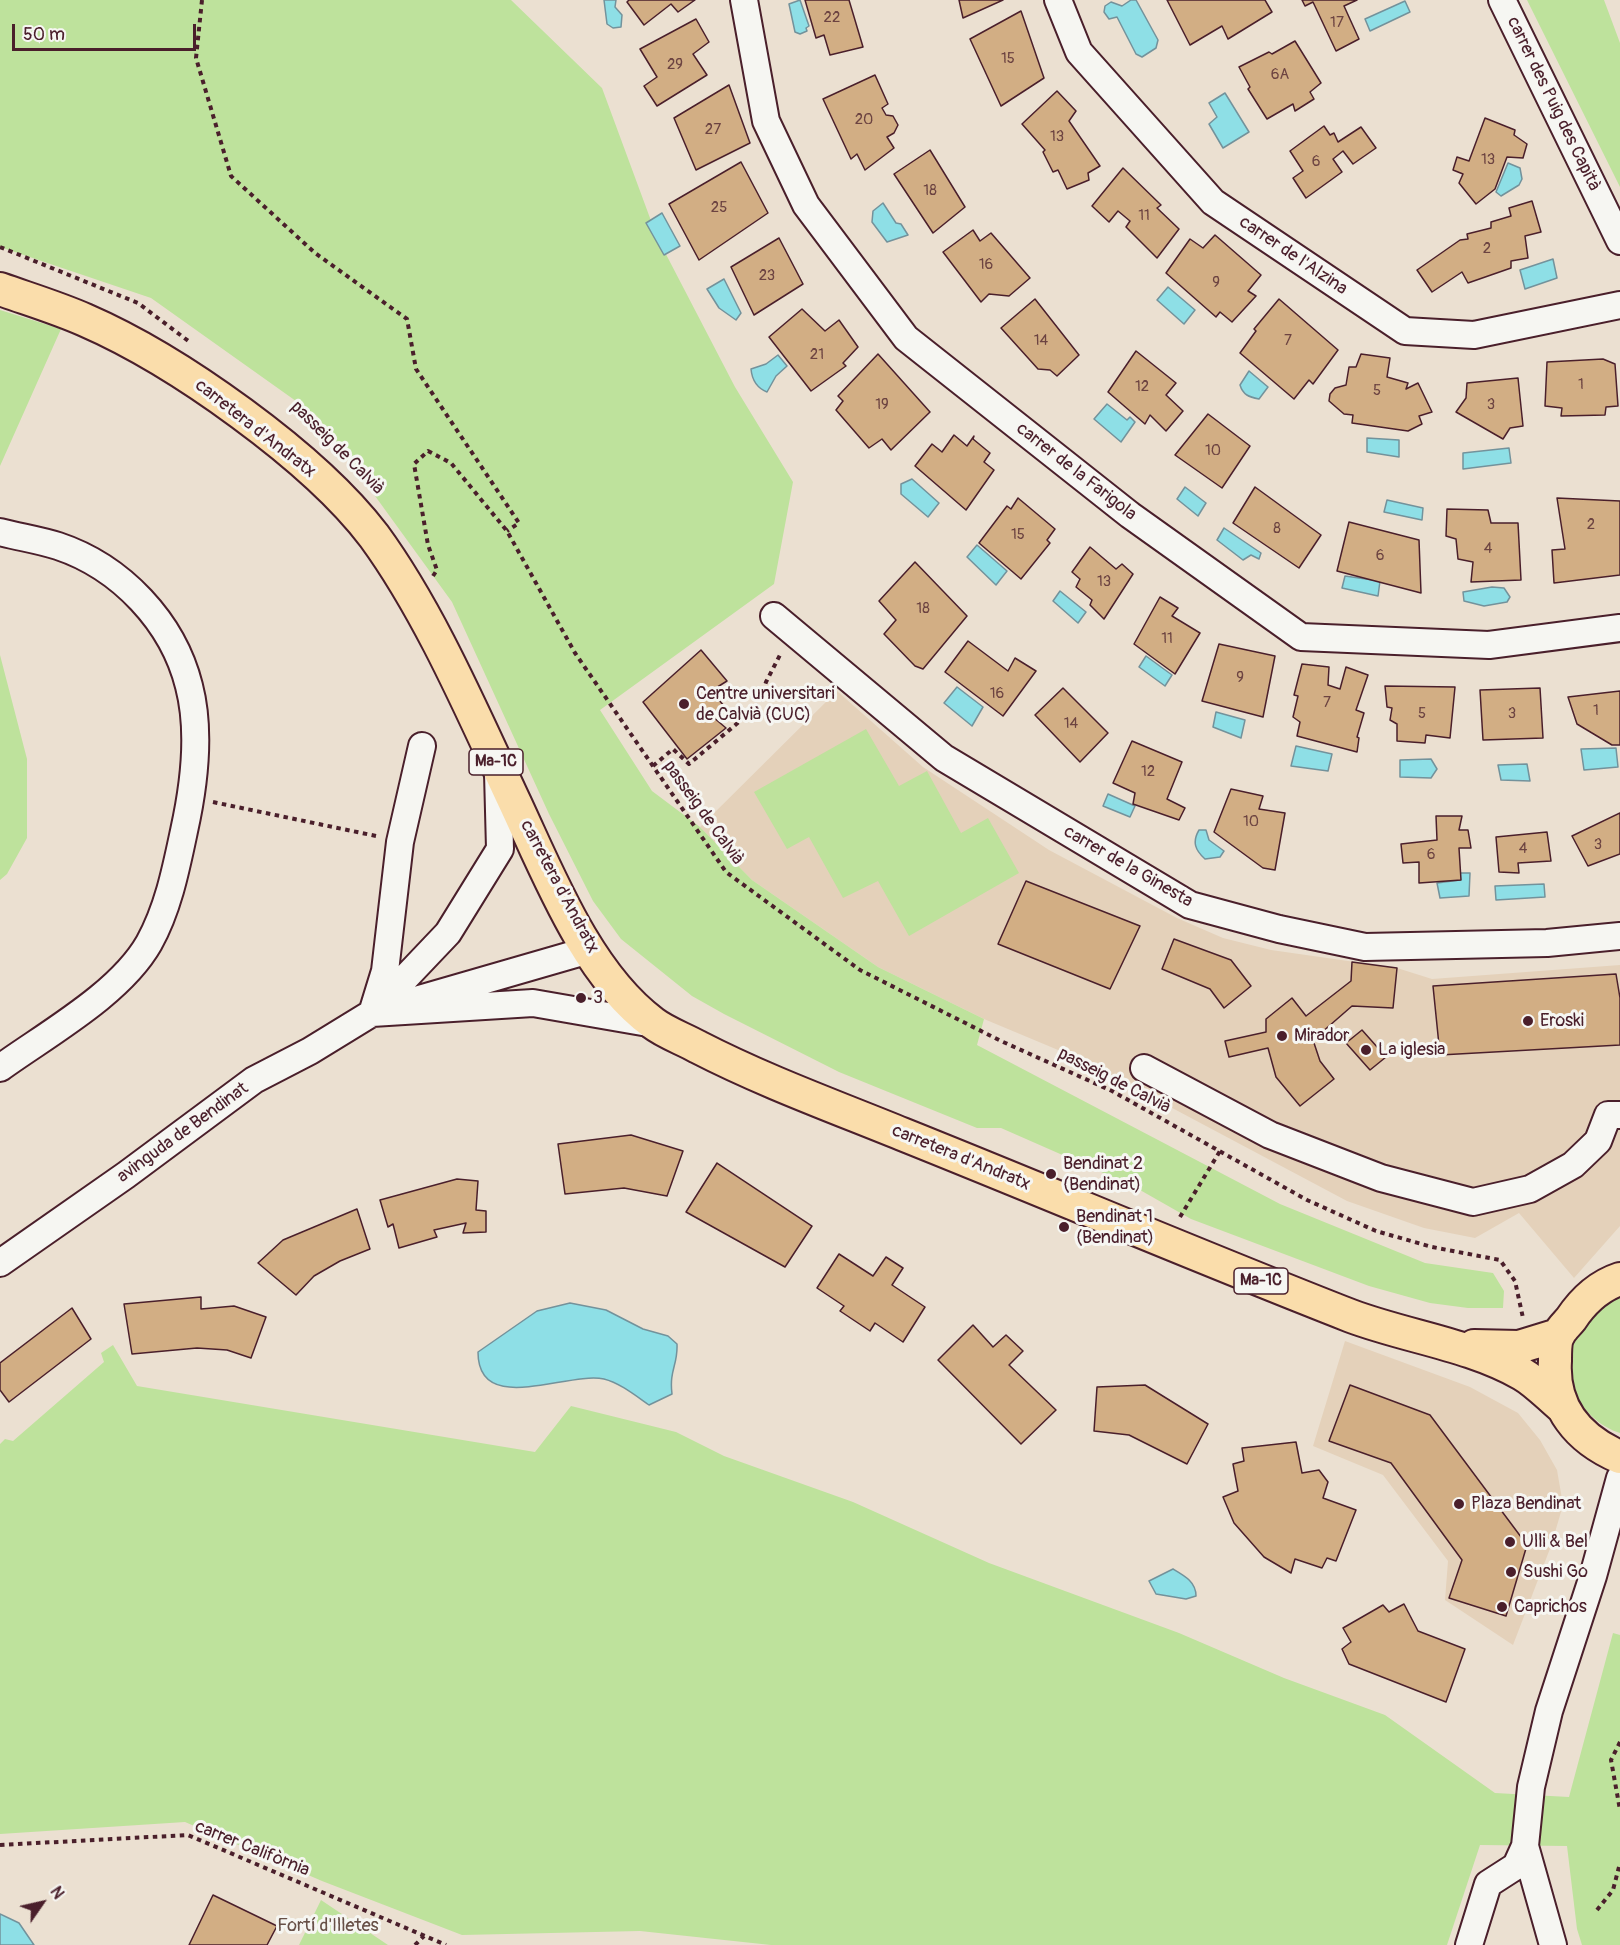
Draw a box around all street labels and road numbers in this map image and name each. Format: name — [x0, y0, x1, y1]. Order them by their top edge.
street label: carrer des Puig des Capità — [1502, 14, 1604, 194]
street label: carrer de l'Alzina — [1235, 212, 1351, 300]
street label: carretera d'Andratx — [190, 375, 320, 483]
street label: passeig de Calvià — [286, 397, 388, 499]
street label: carrer de la Farigola — [1012, 418, 1140, 526]
road number: Ma-1C — [469, 749, 523, 775]
street label: passeig de Calvià — [658, 757, 748, 869]
street label: carretera d'Andratx — [515, 817, 603, 957]
street label: carrer de la Ginesta — [1060, 821, 1196, 913]
street label: passeig de Calvià — [1054, 1043, 1174, 1119]
street label: avinguda de Bendinat — [113, 1078, 253, 1188]
street label: carretera d'Andratx — [889, 1120, 1033, 1196]
road number: Ma-1C — [1234, 1268, 1288, 1294]
street label: carrer Califòrnia — [192, 1816, 312, 1882]

